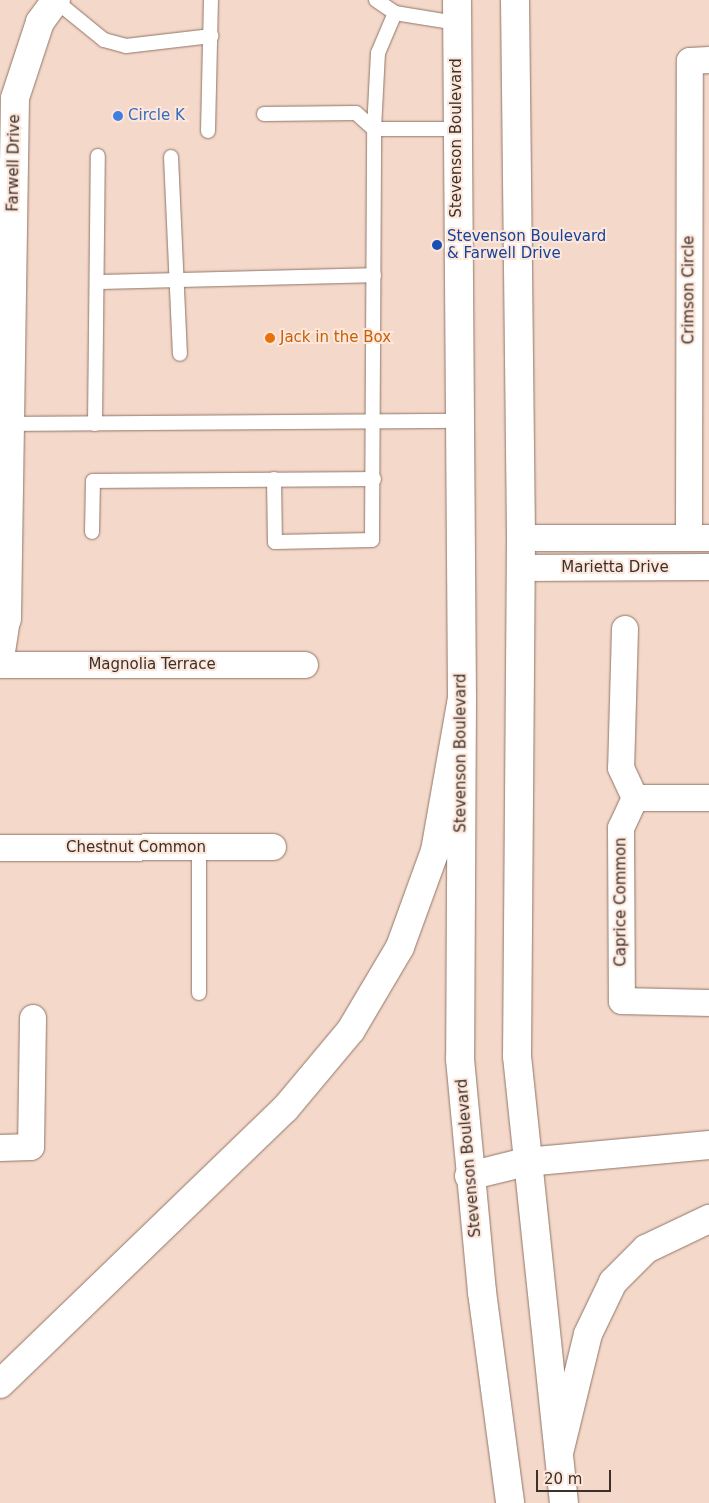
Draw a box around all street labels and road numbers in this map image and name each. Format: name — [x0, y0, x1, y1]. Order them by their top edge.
street label: Stevenson Boulevard — [448, 58, 466, 218]
street label: Farwell Drive — [4, 114, 24, 212]
street label: Crimson Circle — [680, 236, 698, 344]
street label: Marietta Drive — [561, 559, 669, 577]
street label: Magnolia Terrace — [88, 656, 216, 674]
street label: Stevenson Boulevard — [452, 673, 470, 833]
street label: Caprice Common — [612, 837, 630, 967]
street label: Chestnut Common — [66, 839, 206, 857]
street label: Stevenson Boulevard — [453, 1078, 485, 1238]

